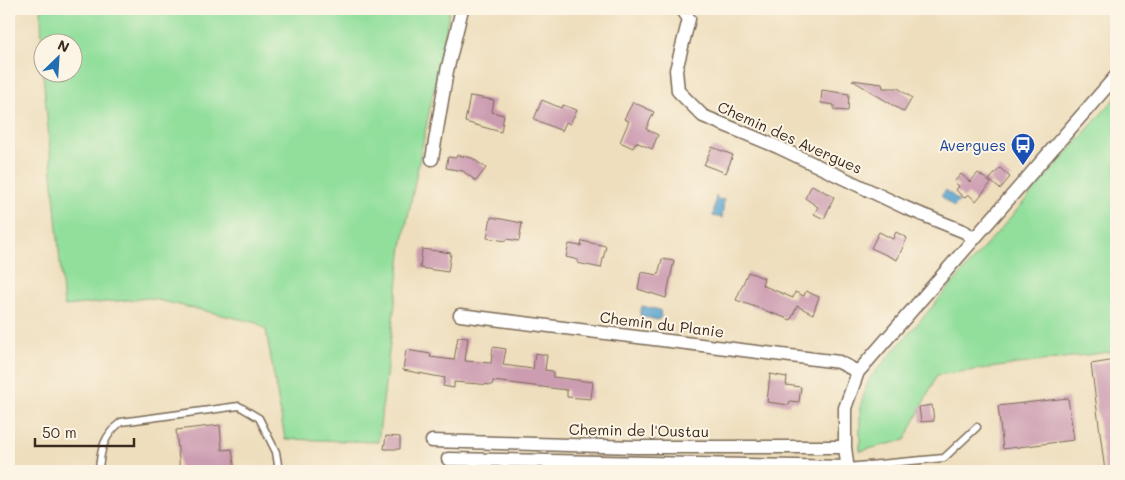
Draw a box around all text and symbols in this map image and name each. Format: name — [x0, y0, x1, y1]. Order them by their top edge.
north arrow — [32, 32, 82, 82]
text: N — [55, 35, 73, 57]
street label: Chemin des Avergues — [715, 96, 865, 178]
bus stop icon: Avergues — [1010, 132, 1036, 166]
place label: Avergues — [939, 135, 1006, 155]
street label: Chemin du Planie — [599, 306, 725, 342]
scale bar — [35, 415, 134, 447]
street label: Chemin de l'Oustau — [569, 419, 709, 441]
text: 50 m — [42, 422, 77, 442]

